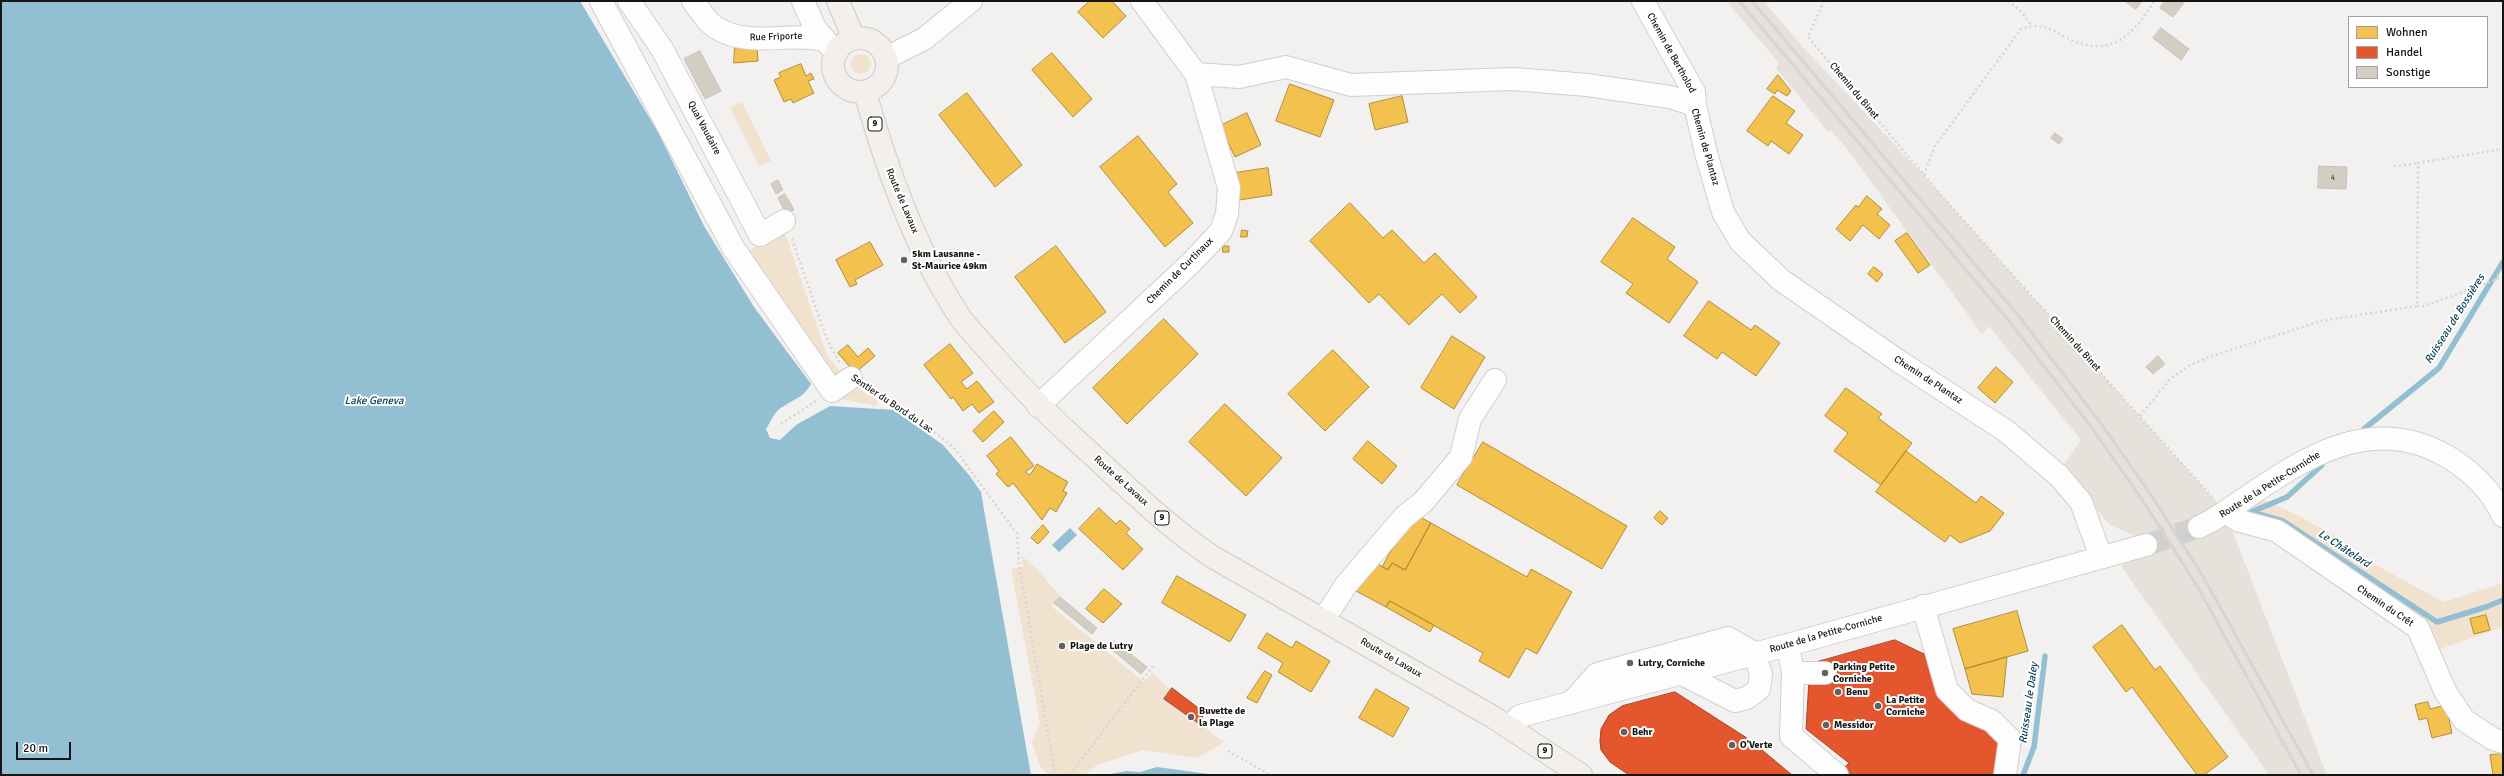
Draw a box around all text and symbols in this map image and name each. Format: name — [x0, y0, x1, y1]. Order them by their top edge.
street label: Chemin de Bertholod — [1644, 11, 1698, 95]
legend — [2348, 16, 2488, 88]
text: Wohnen — [2386, 25, 2428, 40]
street label: Rue Friporte — [749, 30, 803, 44]
text: Handel — [2386, 45, 2423, 60]
street label: Chemin du Binet — [1827, 60, 1881, 122]
text: Sonstige — [2386, 65, 2431, 80]
street label: Quai Vaudaire — [685, 99, 723, 157]
street label: Chemin de Plantaz — [1688, 107, 1722, 187]
road number: 9 — [868, 117, 882, 131]
street label: Route de Lavaux — [883, 167, 921, 235]
house number: 4 — [2331, 173, 2335, 183]
street label: Chemin de Curtinaux — [1144, 235, 1216, 307]
place label: 5km Lausanne - St-Maurice 49km — [912, 248, 987, 272]
marker: 5km Lausanne - St-Maurice 49km — [899, 255, 909, 265]
water label: Ruisseau de Bossières — [2422, 272, 2488, 366]
street label: Chemin du Binet — [2047, 314, 2103, 374]
street label: Chemin de Plantaz — [1891, 353, 1965, 407]
street label: Sentier du Bord du Lac — [849, 372, 935, 436]
water label: Lake Geneva — [345, 394, 403, 408]
street label: Route de la Petite-Corniche — [2217, 449, 2323, 521]
street label: Route de Lavaux — [1091, 453, 1151, 509]
road number: 9 — [1155, 511, 1169, 525]
water label: Le Châtelard — [2316, 527, 2372, 571]
street label: Chemin du Crêt — [2354, 583, 2416, 629]
street label: Route de la Petite-Corniche — [1768, 612, 1884, 656]
street label: Route de Lavaux — [1358, 635, 1424, 681]
place label: Plage de Lutry — [1070, 640, 1133, 652]
marker: Plage de Lutry — [1057, 641, 1067, 651]
place label: Lutry, Corniche — [1638, 657, 1705, 669]
marker: Lutry, Corniche — [1625, 658, 1635, 668]
place label: Parking Petite Corniche — [1833, 661, 1895, 684]
water label: Ruisseau le Daley — [2017, 662, 2041, 744]
marker: Parking Petite Corniche — [1820, 668, 1830, 678]
place label: Benu — [1846, 686, 1868, 698]
marker: Benu — [1833, 687, 1843, 697]
place label: La Petite Corniche — [1886, 694, 1925, 718]
marker: La Petite Corniche — [1873, 701, 1883, 711]
place label: Buvette de la Plage — [1199, 705, 1245, 728]
marker: Buvette de la Plage — [1186, 712, 1196, 722]
place label: Messidor — [1834, 719, 1874, 731]
marker: Messidor — [1821, 720, 1831, 730]
place label: Behr — [1632, 726, 1653, 738]
marker: Behr — [1619, 727, 1629, 737]
scale bar — [18, 734, 73, 760]
place label: O'Verte — [1740, 739, 1773, 751]
marker: O'Verte — [1727, 740, 1737, 750]
text: 20 m — [23, 741, 48, 756]
road number: 9 — [1538, 744, 1552, 758]

